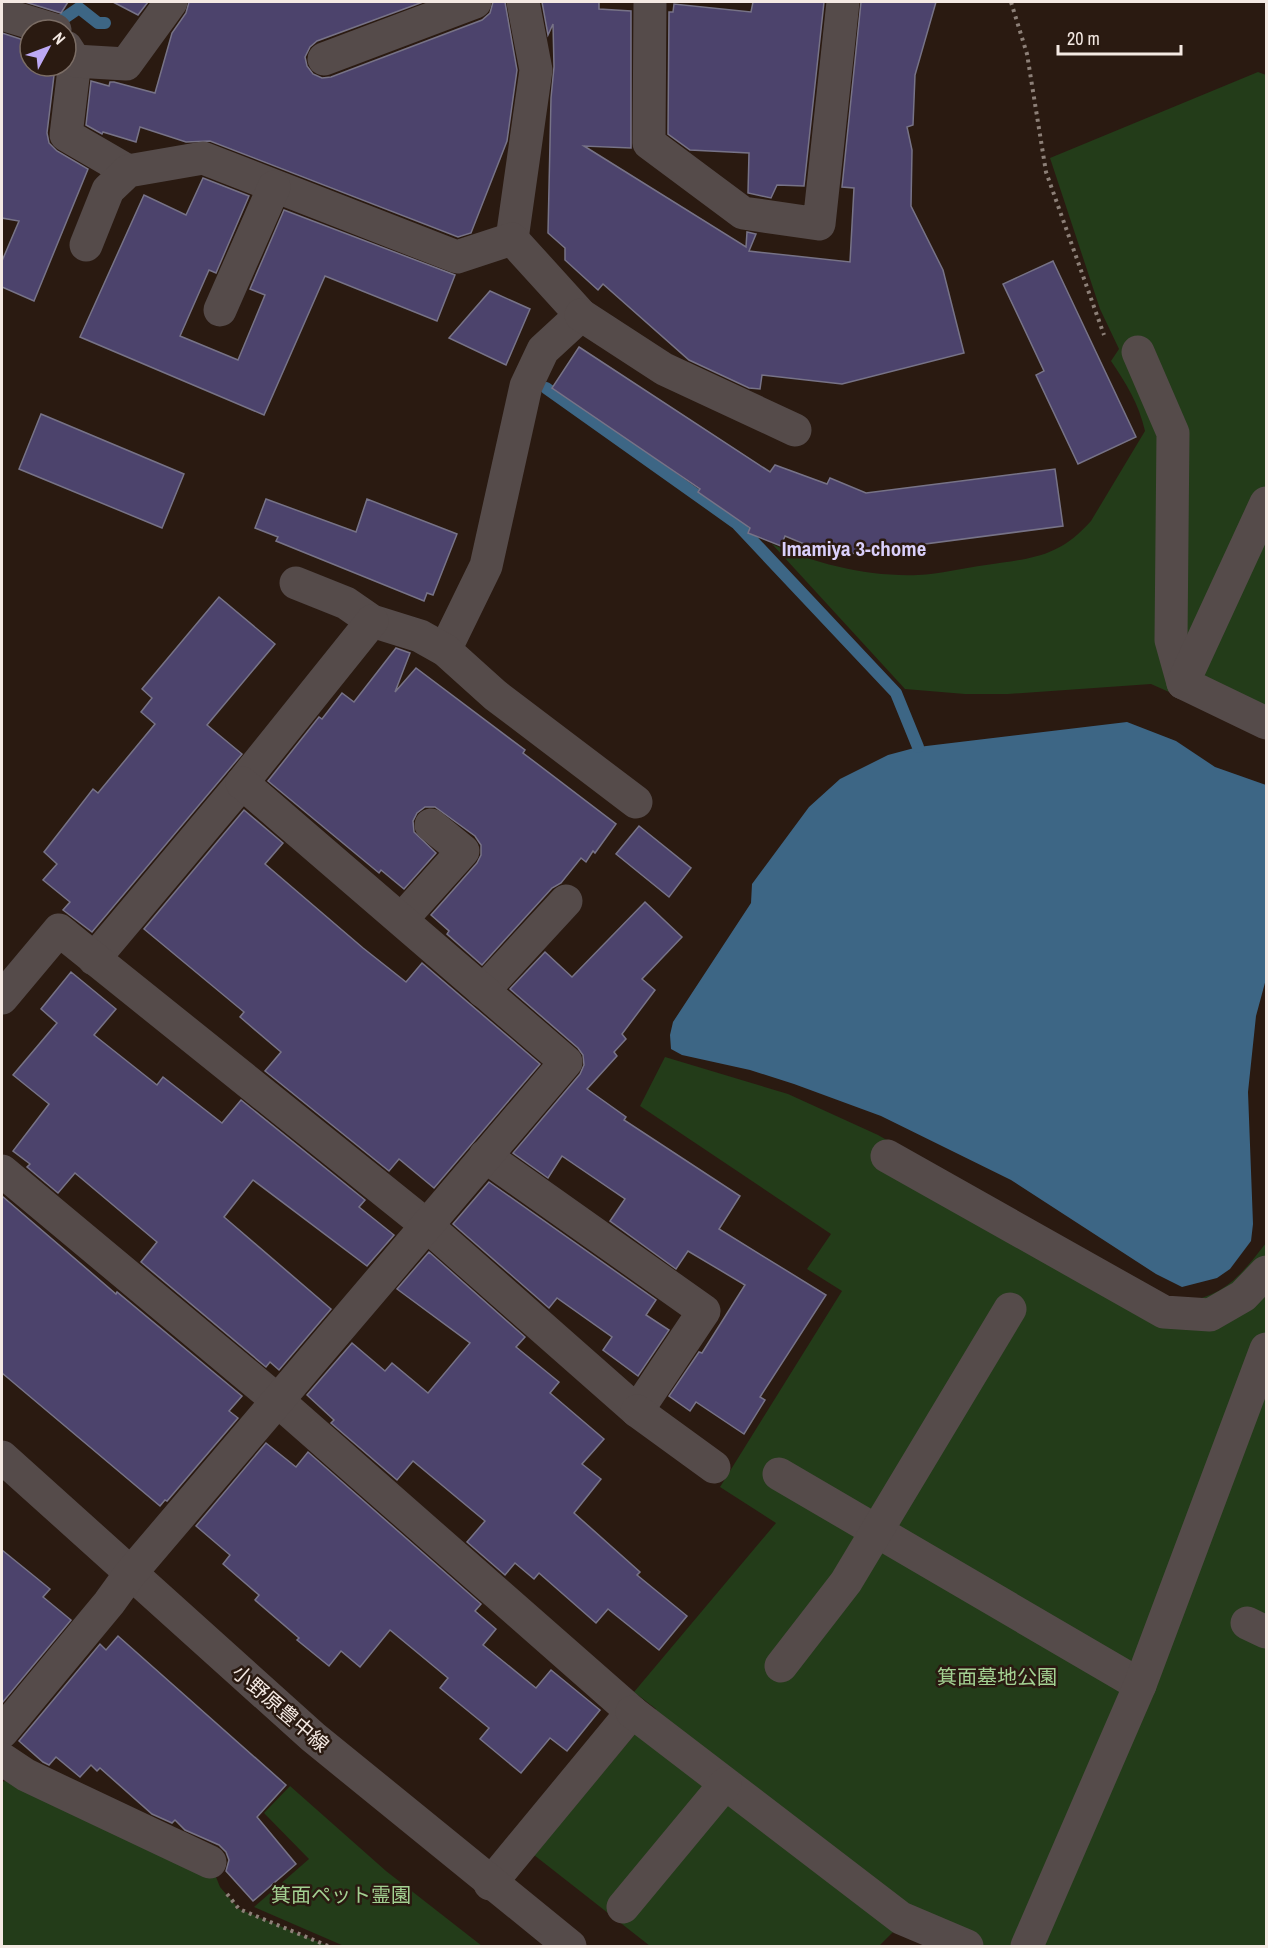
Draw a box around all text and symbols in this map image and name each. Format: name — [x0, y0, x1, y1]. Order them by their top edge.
north arrow — [18, 18, 78, 78]
scale bar — [1058, 18, 1181, 56]
text: 20 m — [1067, 26, 1100, 51]
text: N — [48, 27, 71, 49]
district label: Imamiya 3-chome — [782, 534, 926, 563]
street label: 小野原豊中線 — [227, 1658, 335, 1758]
park label: 箕面墓地公園 — [937, 1663, 1057, 1690]
park label: 箕面ペット霊園 — [271, 1881, 411, 1908]

